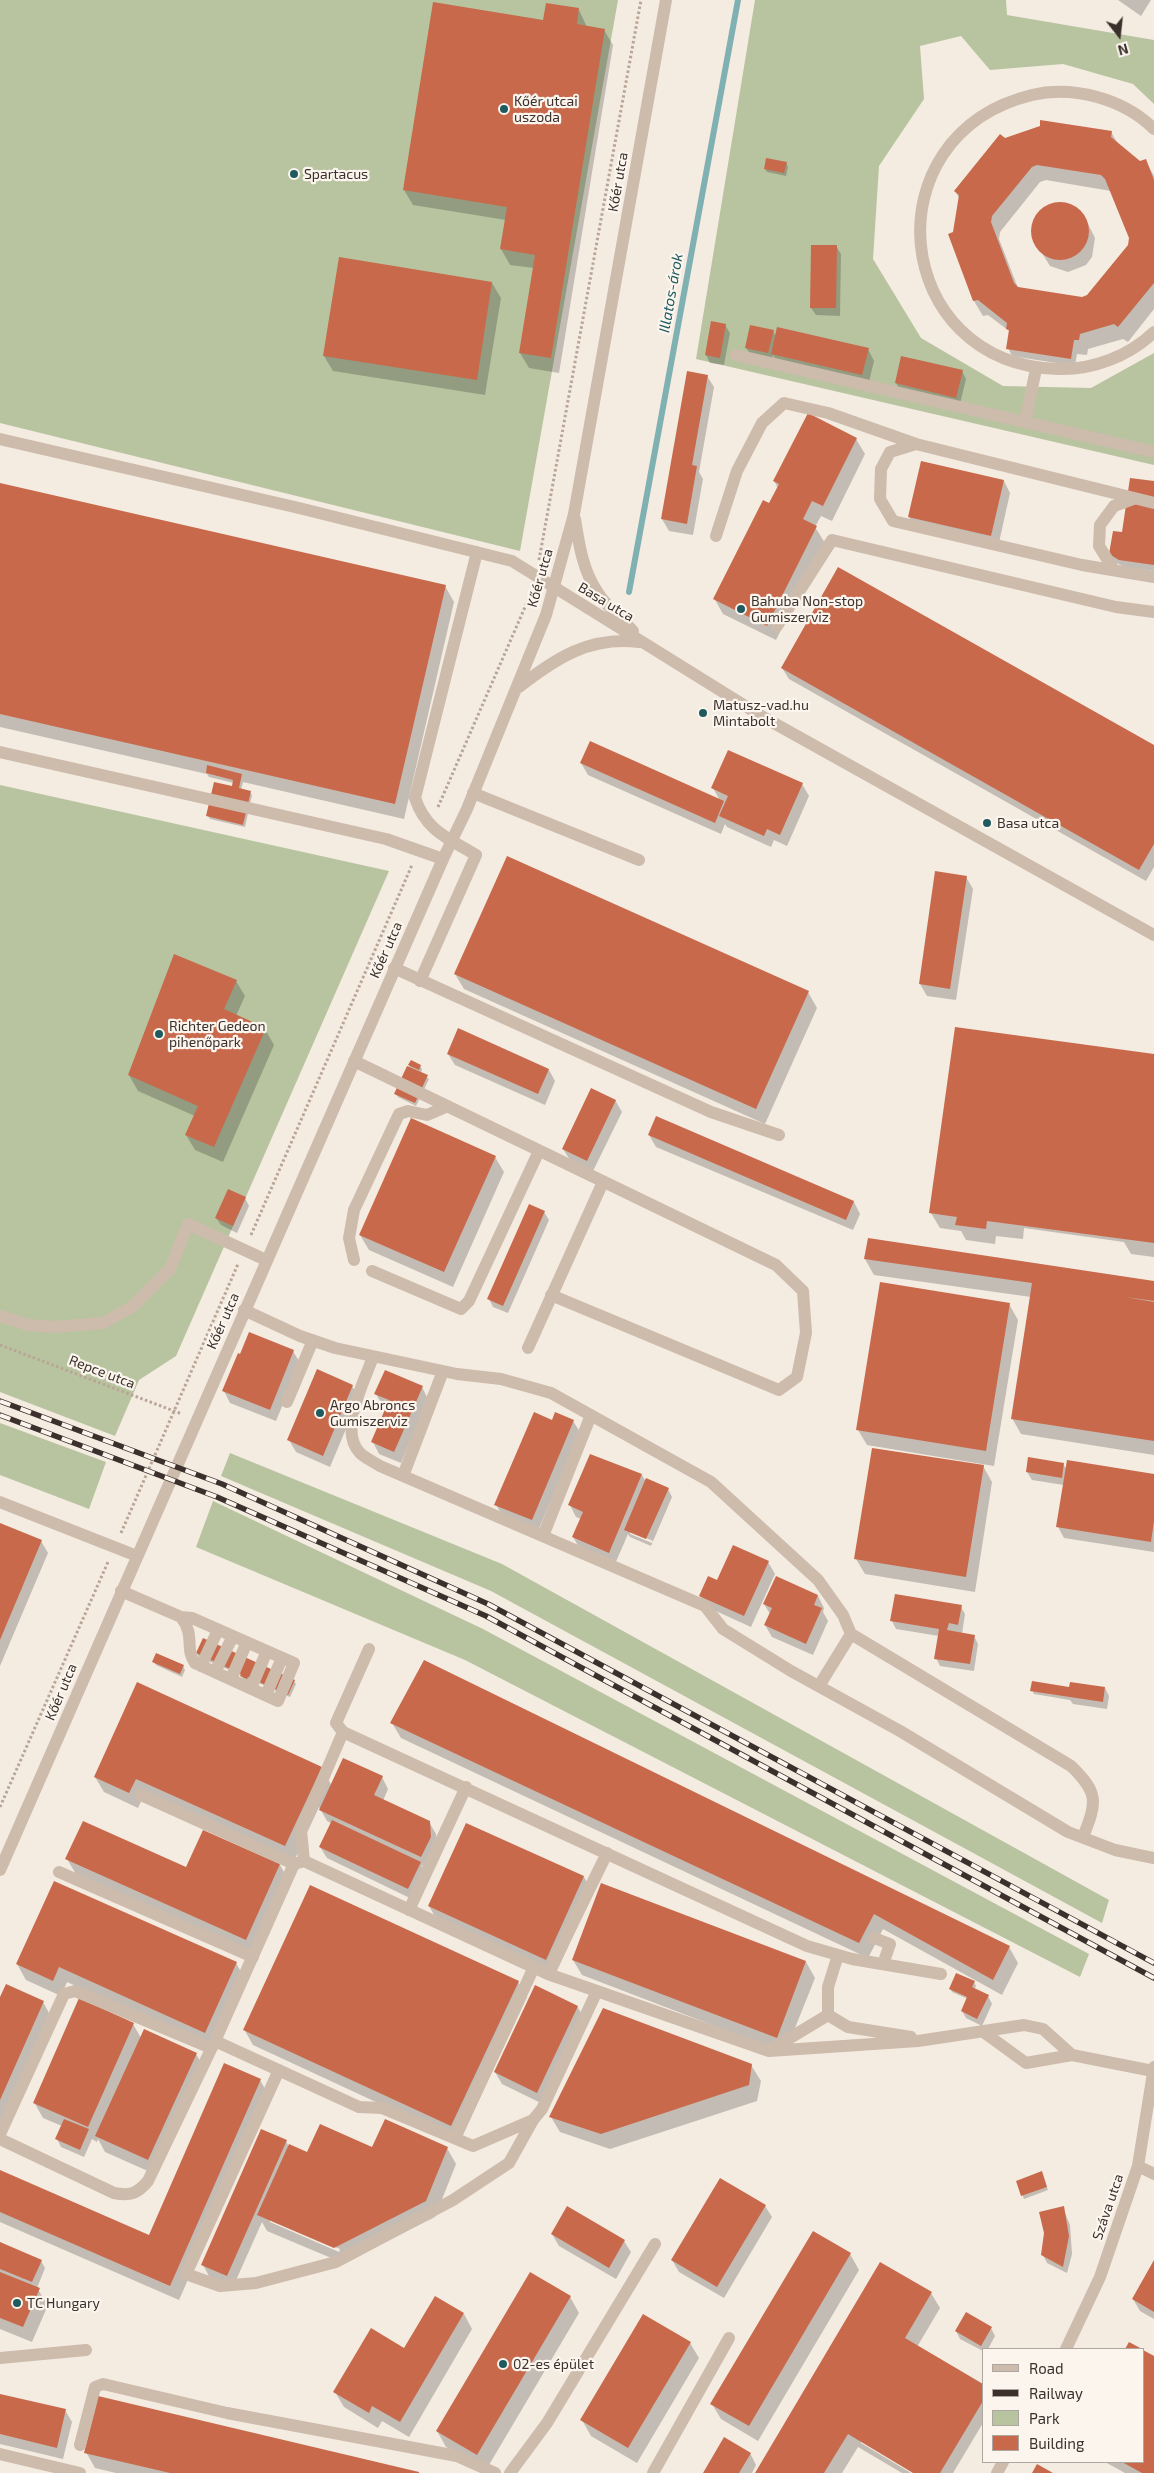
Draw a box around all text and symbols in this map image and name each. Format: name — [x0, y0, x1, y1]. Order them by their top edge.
north arrow — [1094, 10, 1144, 60]
text: N — [1116, 40, 1130, 59]
place label: Kőér utcai uszoda — [514, 93, 578, 125]
marker: Kőér utcai uszoda — [498, 103, 510, 115]
street label: Kőér utca — [605, 151, 631, 213]
place label: Spartacus — [304, 166, 368, 182]
marker: Spartacus — [288, 168, 300, 180]
water label: Illatos-árok — [655, 252, 687, 334]
street label: Kőér utca — [524, 547, 556, 609]
street label: Basa utca — [575, 579, 637, 625]
place label: Bahuba Non-stop Gumiszerviz — [751, 593, 863, 626]
marker: Bahuba Non-stop Gumiszerviz — [735, 603, 747, 615]
place label: Matusz-vad.hu Mintabolt — [713, 697, 809, 730]
marker: Matusz-vad.hu Mintabolt — [697, 707, 709, 719]
place label: Basa utca — [997, 815, 1059, 831]
marker: Basa utca — [981, 817, 993, 829]
street label: Kőér utca — [366, 919, 406, 981]
place label: Richter Gedeon pihenőpark — [169, 1018, 266, 1050]
marker: Richter Gedeon pihenőpark — [153, 1028, 165, 1040]
street label: Kőér utca — [203, 1290, 243, 1352]
street label: Repce utca — [67, 1352, 137, 1392]
place label: Argo Abroncs Gumiszerviz — [330, 1397, 415, 1430]
marker: Argo Abroncs Gumiszerviz — [314, 1407, 326, 1419]
street label: Kőér utca — [42, 1661, 80, 1723]
street label: Száva utca — [1089, 2172, 1127, 2242]
place label: TC Hungary — [27, 2295, 100, 2311]
marker: TC Hungary — [11, 2297, 23, 2309]
legend — [982, 2348, 1144, 2463]
place label: 02-es épület — [513, 2356, 594, 2372]
marker: 02-es épület — [497, 2358, 509, 2370]
text: Road — [1029, 2359, 1064, 2377]
text: Railway — [1029, 2384, 1083, 2402]
text: Park — [1029, 2409, 1060, 2427]
text: Building — [1029, 2434, 1084, 2452]

